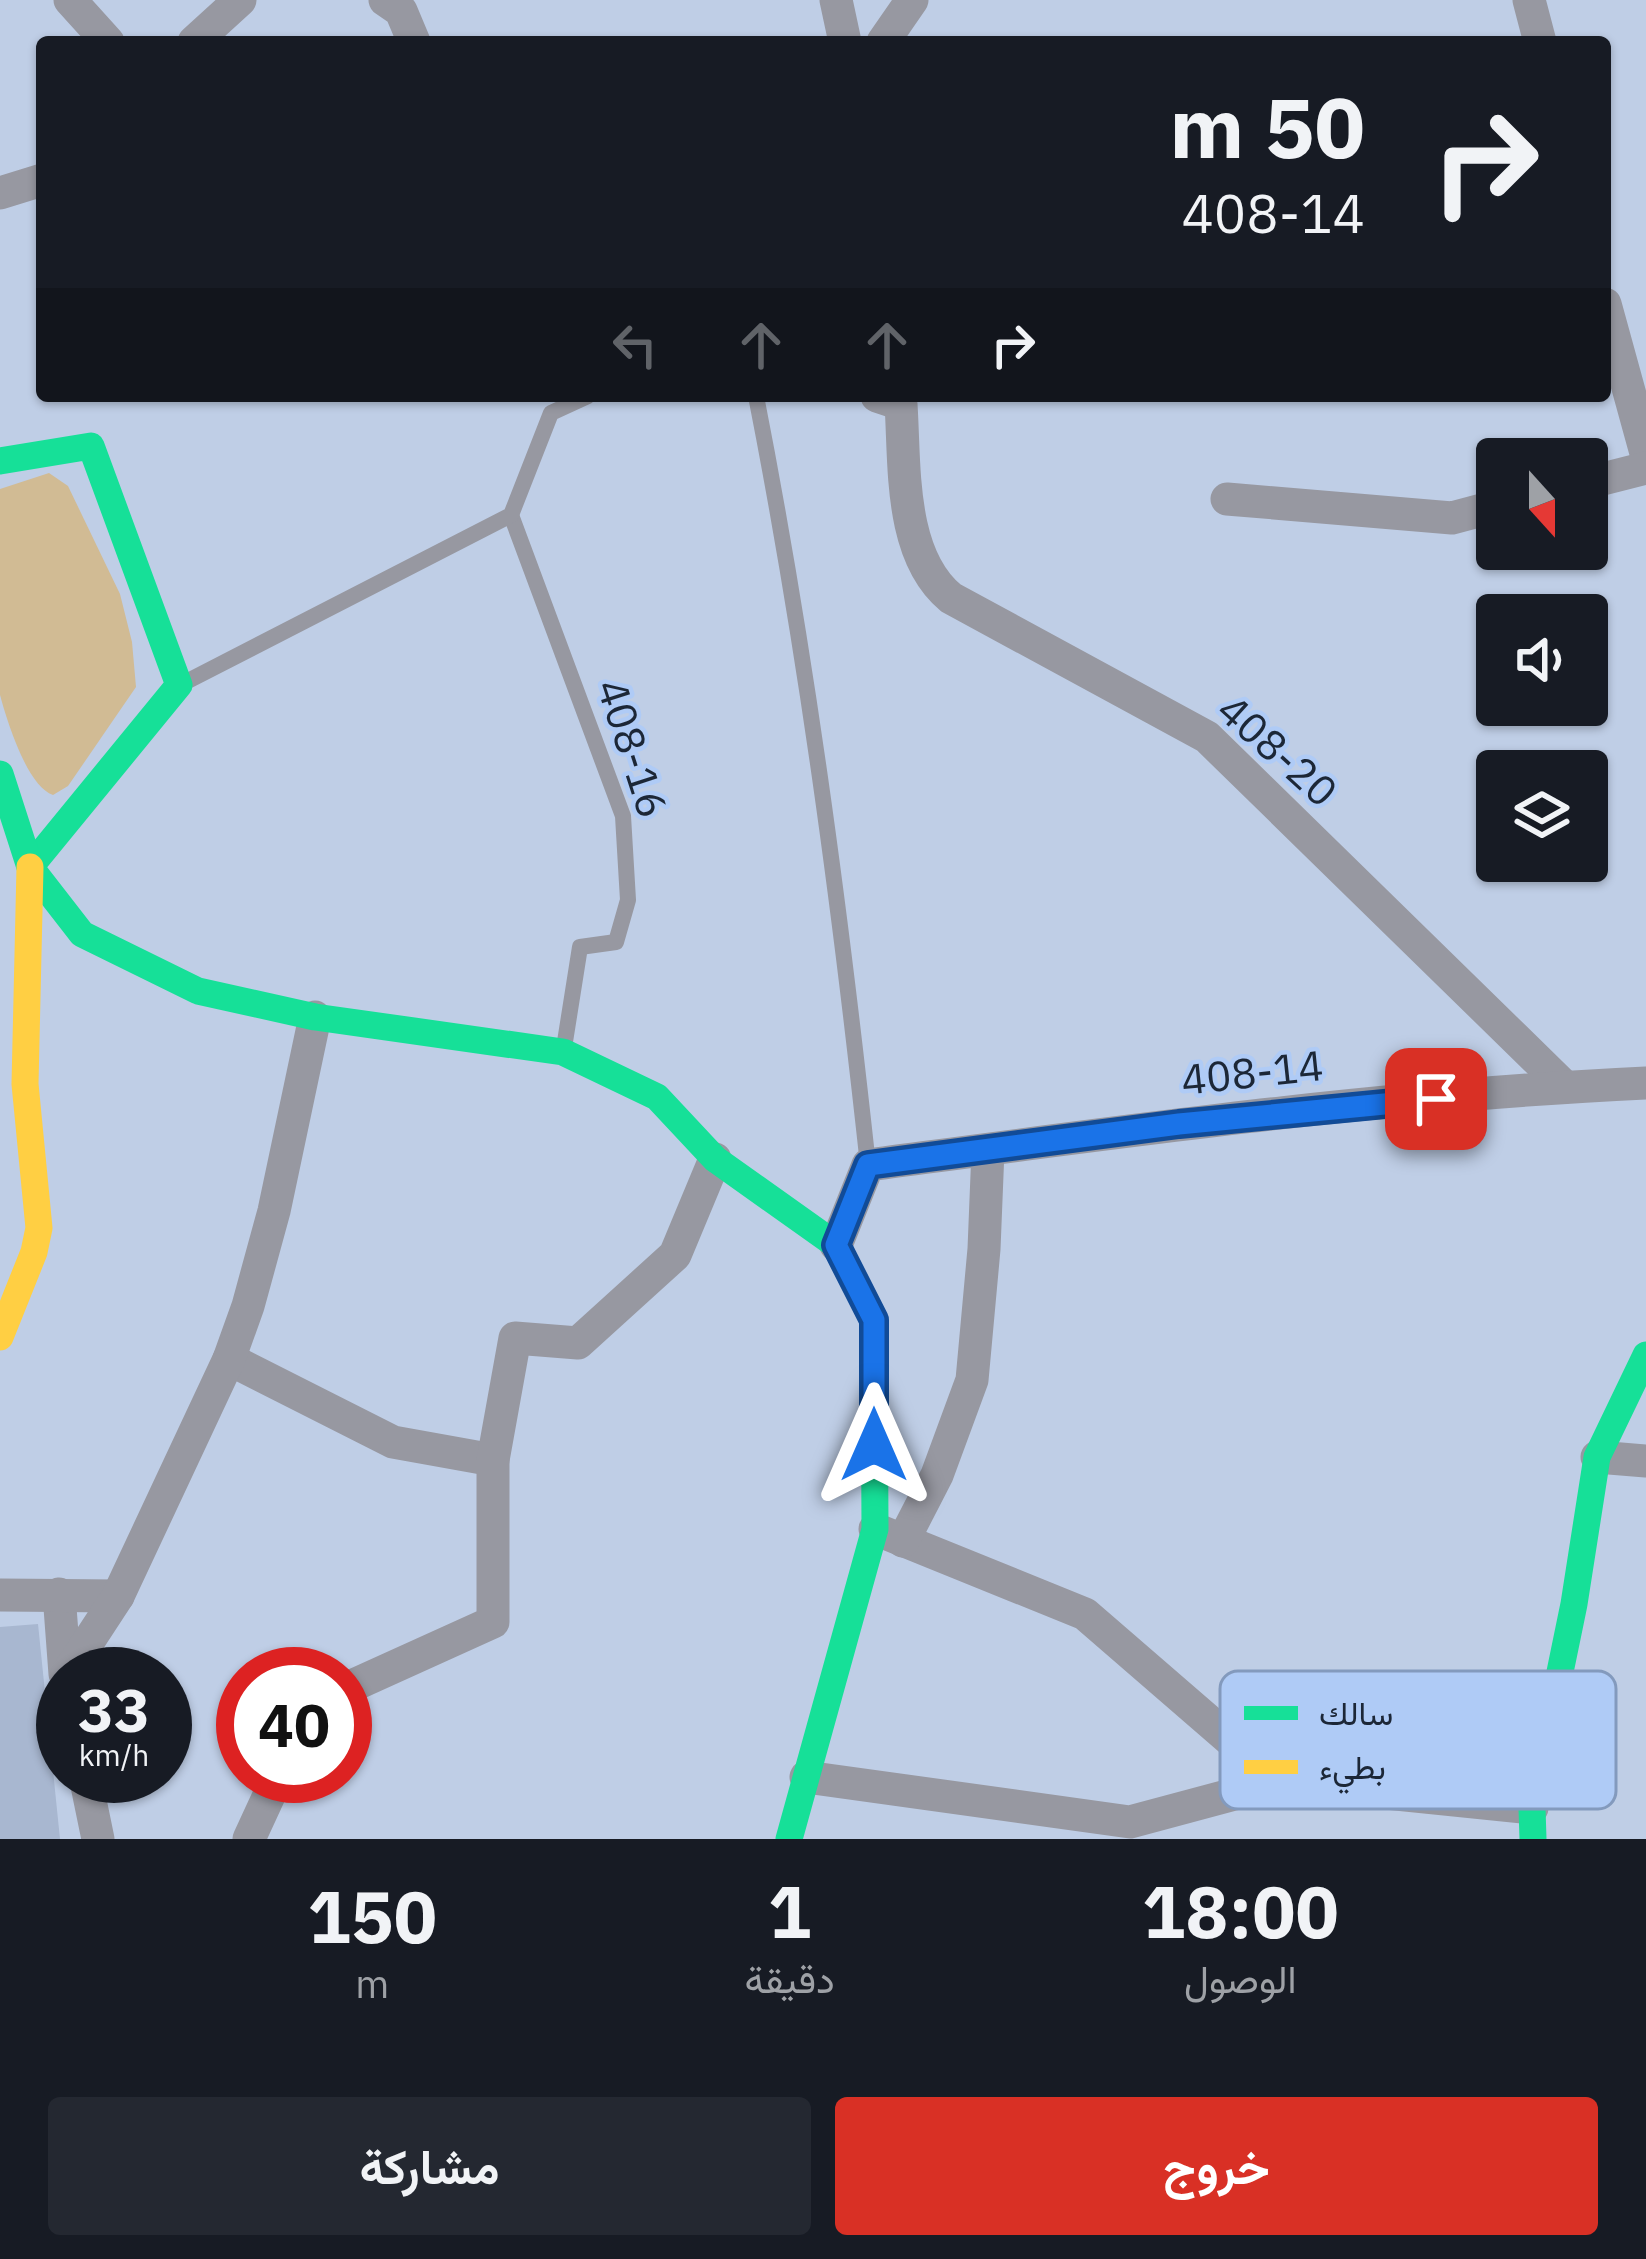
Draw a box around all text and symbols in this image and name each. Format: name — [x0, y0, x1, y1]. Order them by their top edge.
text: 50 m — [1169, 72, 1365, 181]
icon: right — [1407, 84, 1563, 240]
text: 408-14 — [1181, 178, 1365, 248]
icon: left — [602, 312, 668, 378]
icon: ahead — [728, 312, 794, 378]
icon: ahead — [854, 312, 920, 378]
icon: right — [980, 312, 1046, 378]
north arrow — [1476, 438, 1608, 570]
map controls — [1476, 438, 1608, 882]
button: sound — [1476, 594, 1608, 726]
street label: 408-16 — [585, 672, 681, 824]
street label: 408-20 — [1207, 682, 1349, 818]
button: layers — [1476, 750, 1608, 882]
street label: 408-14 — [1178, 1037, 1326, 1107]
pin — [1385, 1048, 1487, 1150]
icon: arrive — [1403, 1066, 1469, 1132]
position arrow — [811, 1382, 937, 1508]
speed limit sign: 40 — [216, 1647, 372, 1803]
text: 33 — [78, 1670, 150, 1749]
legend — [1220, 1671, 1616, 1809]
text: سالك — [1319, 1691, 1393, 1734]
text: km/h — [79, 1735, 149, 1774]
text: بطيء — [1319, 1745, 1386, 1794]
text: 1 — [768, 1864, 811, 1958]
text: 18:00 — [1142, 1864, 1339, 1958]
text: 150 — [307, 1869, 437, 1963]
text: دقيقة — [744, 1953, 835, 2004]
text: الوصول — [1184, 1953, 1297, 2004]
text: m — [355, 1958, 389, 2009]
button: مشاركة — [48, 2097, 811, 2235]
button: خروج — [835, 2097, 1598, 2235]

